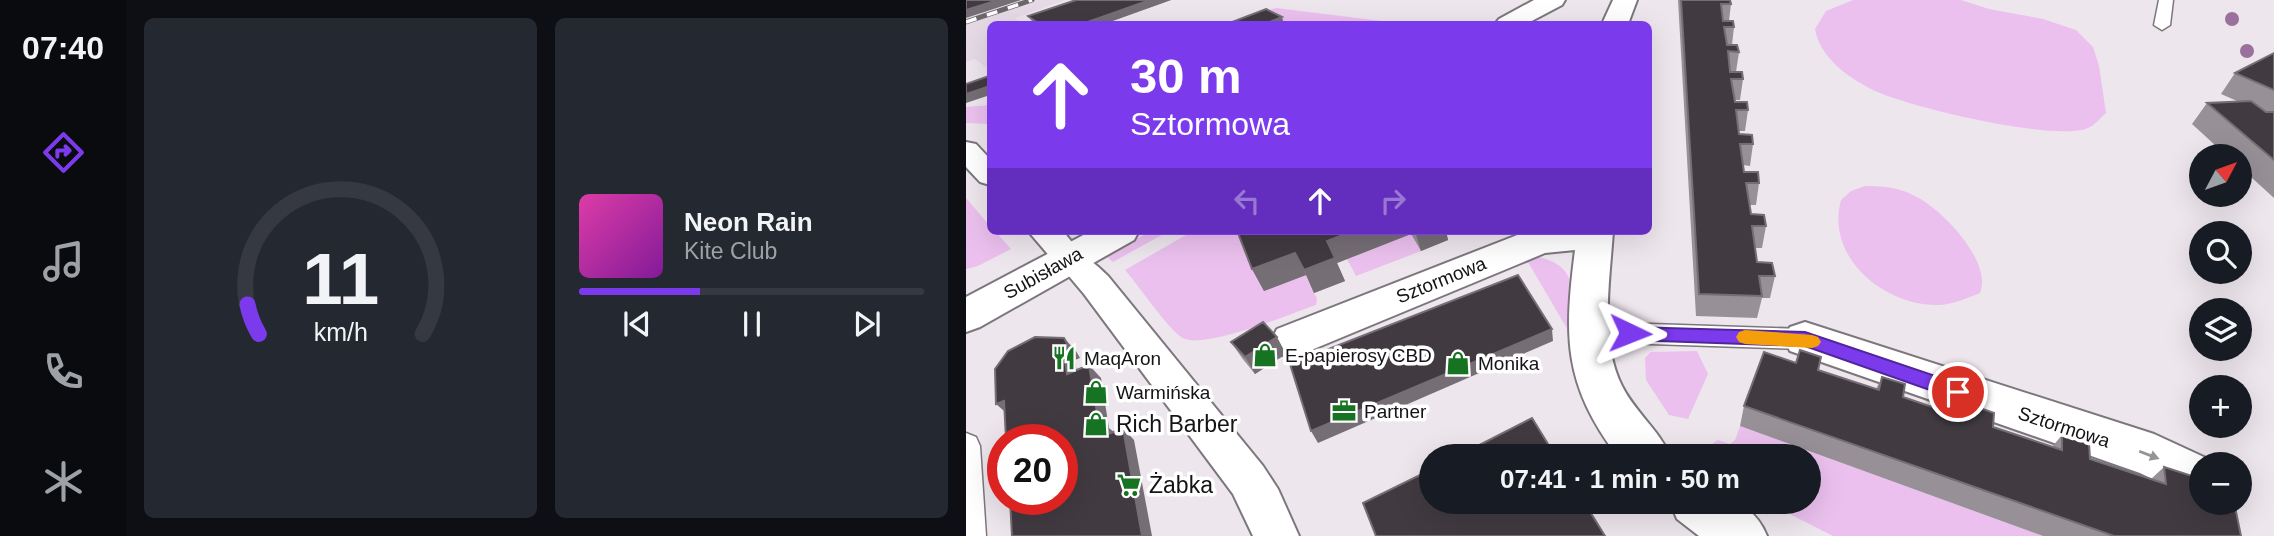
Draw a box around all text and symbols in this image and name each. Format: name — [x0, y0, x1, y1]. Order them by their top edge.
text: 07:40 — [22, 30, 104, 66]
icon: ahead — [1015, 49, 1106, 140]
text: 30 m — [1130, 49, 1242, 103]
text: Sztormowa — [1130, 106, 1290, 142]
icon: directions — [39, 128, 88, 177]
north arrow — [2189, 144, 2252, 206]
map controls — [2189, 144, 2252, 515]
icon: left — [1228, 182, 1266, 220]
icon: ahead — [1301, 182, 1339, 220]
icon: right — [1374, 182, 1412, 220]
text: Neon Rain — [684, 207, 813, 237]
button: search — [2189, 221, 2252, 284]
icon: music — [39, 237, 88, 286]
text: 11 — [302, 238, 379, 319]
text: Kite Club — [684, 238, 777, 264]
street label: Subisława — [1000, 243, 1086, 303]
street label: Sztormowa — [1393, 252, 1489, 308]
position arrow — [1593, 296, 1667, 370]
button: layers — [2189, 298, 2252, 361]
icon: previous — [618, 305, 656, 343]
icon: pause — [733, 305, 771, 343]
icon: next — [848, 305, 886, 343]
text: km/h — [313, 318, 368, 346]
shop icon: E-papierosy CBD — [1251, 341, 1279, 369]
restaurant icon: MaqAron — [1050, 344, 1078, 372]
place label: E-papierosy CBD — [1285, 345, 1432, 366]
icon: phone — [39, 347, 88, 396]
place label: MaqAron — [1084, 348, 1161, 369]
shop icon: Monika — [1444, 349, 1472, 377]
place label: Monika — [1478, 353, 1540, 374]
pin — [1928, 362, 1988, 422]
icon: arrive — [1939, 373, 1977, 411]
button: + — [2189, 375, 2252, 438]
shop icon: Warmińska — [1082, 378, 1110, 406]
place label: Warmińska — [1116, 382, 1211, 403]
office icon: Partner — [1330, 397, 1358, 425]
place label: Partner — [1364, 401, 1427, 422]
street label: Sztormowa — [2016, 402, 2113, 452]
shop icon: Rich Barber — [1082, 410, 1110, 438]
place label: Rich Barber — [1116, 411, 1238, 437]
speed limit sign: 20 — [987, 424, 1078, 515]
one-way arrow — [2138, 450, 2159, 461]
button: − — [2189, 452, 2252, 515]
icon: climate — [39, 457, 88, 506]
text: 07:41 · 1 min · 50 m — [1500, 464, 1740, 494]
supermarket icon: Żabka — [1115, 471, 1143, 499]
place label: Żabka — [1149, 472, 1213, 498]

